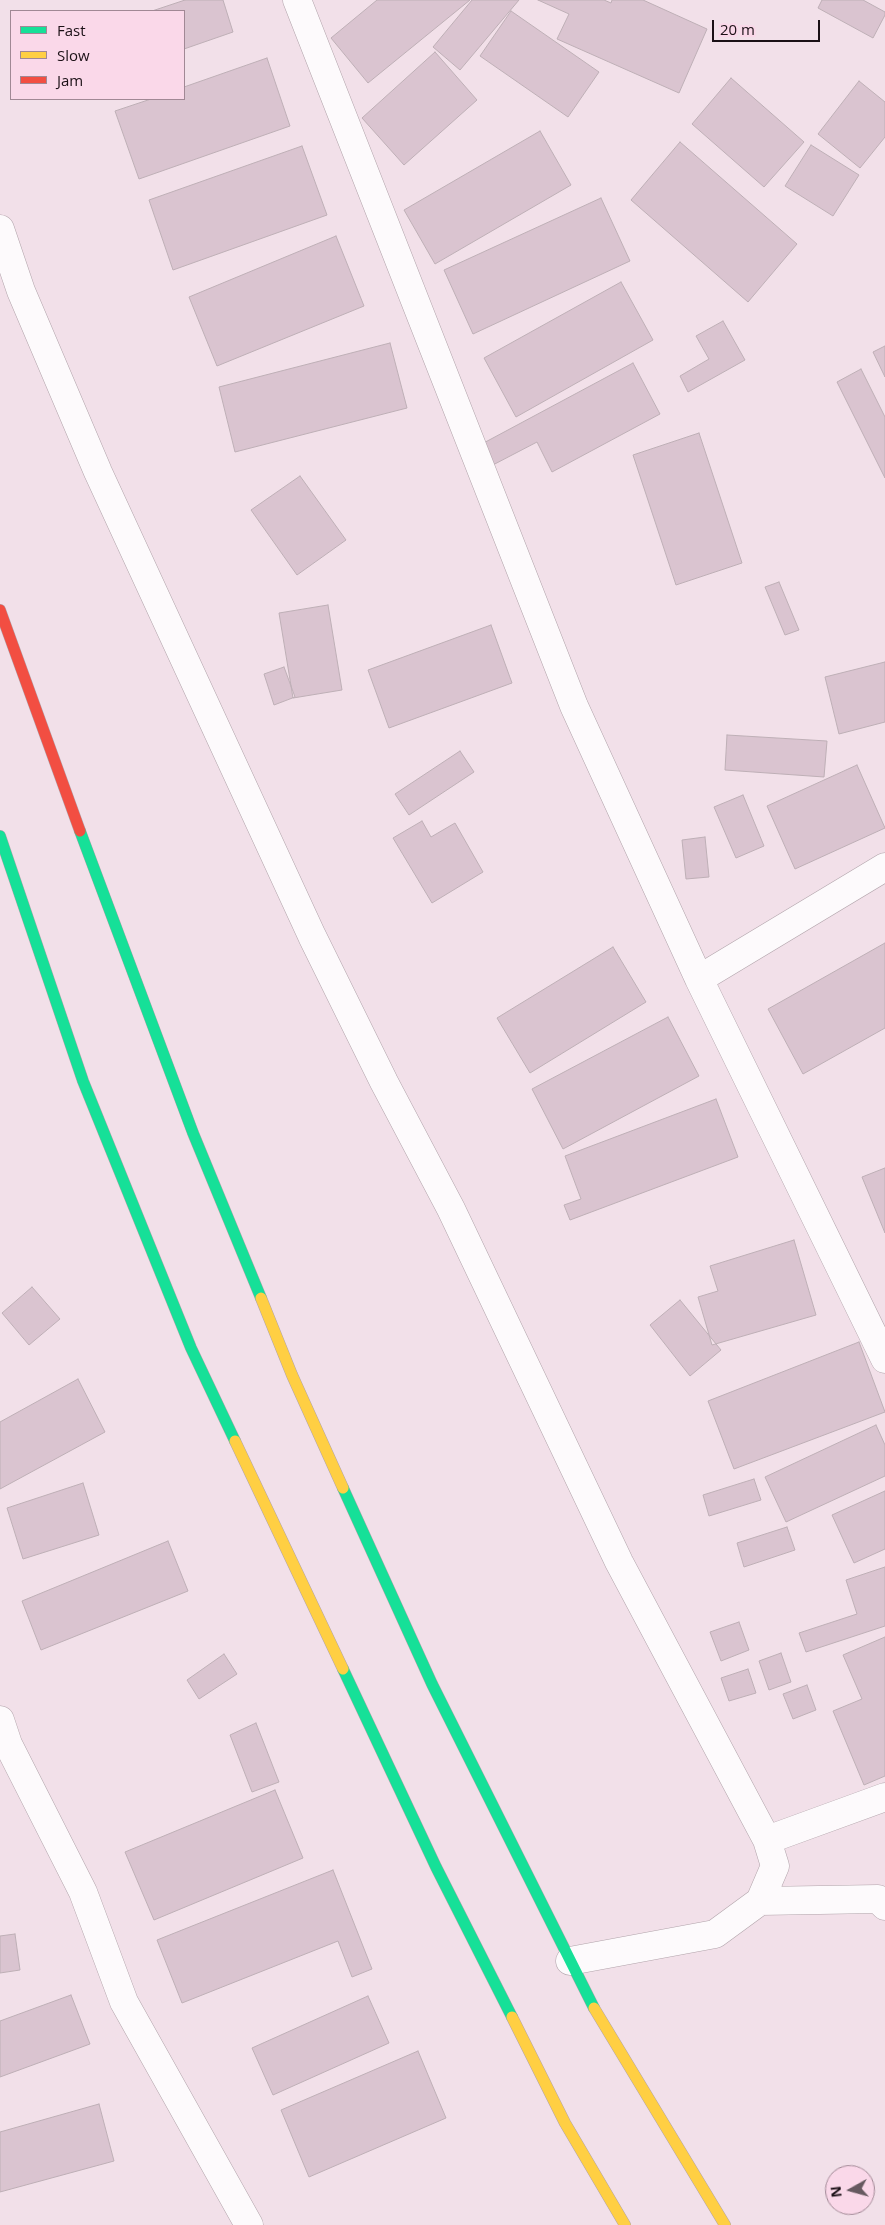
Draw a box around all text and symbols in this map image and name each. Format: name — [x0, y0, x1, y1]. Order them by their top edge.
legend — [10, 10, 185, 100]
scale bar — [715, 10, 822, 42]
text: 20 m — [720, 19, 755, 39]
text: Fast — [57, 20, 86, 40]
text: Slow — [57, 45, 90, 65]
text: Jam — [57, 70, 83, 90]
north arrow — [825, 2165, 875, 2215]
text: N — [825, 2185, 846, 2199]

